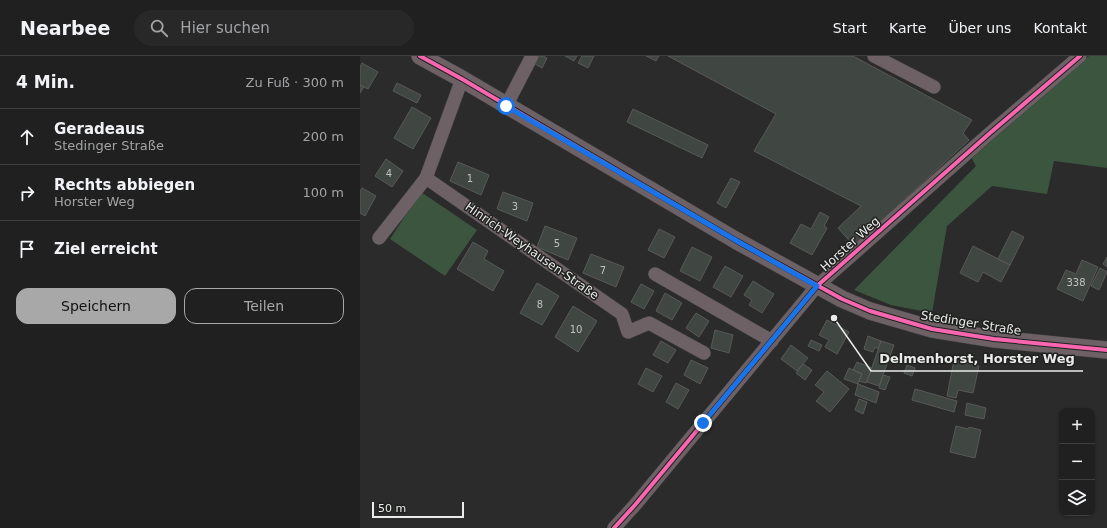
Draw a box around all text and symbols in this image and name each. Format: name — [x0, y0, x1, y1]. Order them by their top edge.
search box — [134, 10, 414, 46]
text: Nearbee — [20, 17, 110, 39]
icon: search — [148, 17, 170, 39]
text: Hier suchen — [180, 19, 270, 37]
text: Start — [833, 20, 867, 36]
text: Karte — [889, 20, 926, 36]
text: Über uns — [948, 20, 1011, 36]
text: Kontakt — [1033, 20, 1087, 36]
text: 4 Min. — [16, 72, 75, 92]
text: Zu Fuß · 300 m — [246, 75, 344, 90]
route start — [497, 97, 515, 115]
text: Geradeaus — [54, 120, 145, 138]
icon: ahead — [16, 126, 38, 148]
text: 200 m — [302, 129, 344, 144]
text: Stedinger Straße — [54, 138, 164, 153]
house number: 4 — [386, 168, 392, 179]
house number: 1 — [467, 173, 473, 184]
text: Rechts abbiegen — [54, 176, 195, 194]
icon: right — [16, 182, 38, 204]
text: 100 m — [302, 185, 344, 200]
text: Horster Weg — [54, 194, 135, 209]
street label: Hinrich-Weyhausen-Straße — [463, 199, 601, 303]
house number: 3 — [512, 201, 518, 212]
street label: Horster Weg — [818, 214, 882, 274]
icon: arrive — [16, 238, 38, 260]
house number: 5 — [554, 238, 560, 249]
text: Ziel erreicht — [54, 240, 158, 258]
house number: 7 — [600, 265, 606, 276]
house number: 338 — [1066, 277, 1086, 288]
button: Speichern — [16, 288, 176, 324]
button: Teilen — [184, 288, 344, 324]
house number: 8 — [537, 299, 543, 310]
street label: Stedinger Straße — [920, 308, 1022, 338]
house number: 10 — [570, 324, 582, 335]
callout: Delmenhorst, Horster Weg — [871, 346, 1083, 371]
text: Delmenhorst, Horster Weg — [879, 351, 1075, 366]
map controls — [1059, 408, 1095, 516]
button: + — [1059, 408, 1095, 444]
route end — [694, 414, 712, 432]
button: − — [1059, 444, 1095, 480]
button: layers — [1059, 480, 1095, 516]
scale bar — [372, 500, 464, 519]
text: 50 m — [378, 502, 406, 515]

